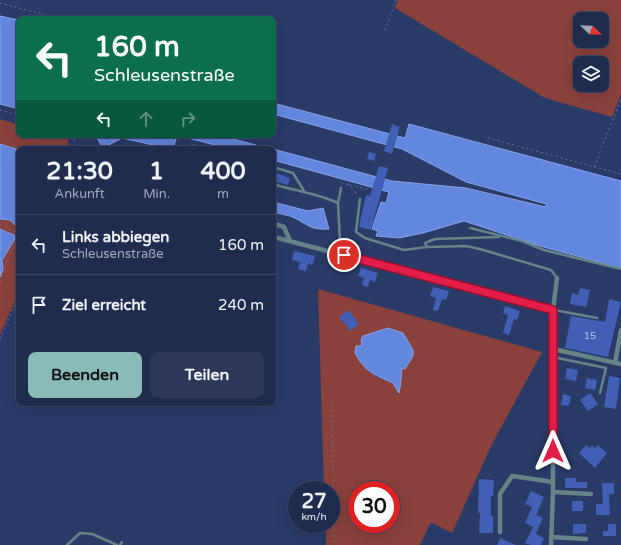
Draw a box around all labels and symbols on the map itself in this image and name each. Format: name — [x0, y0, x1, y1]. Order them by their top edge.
north arrow — [573, 12, 609, 48]
pin — [327, 238, 361, 272]
house number: 15 — [584, 330, 596, 342]
position arrow — [532, 430, 574, 472]
speed limit sign: 30 — [348, 481, 400, 533]

